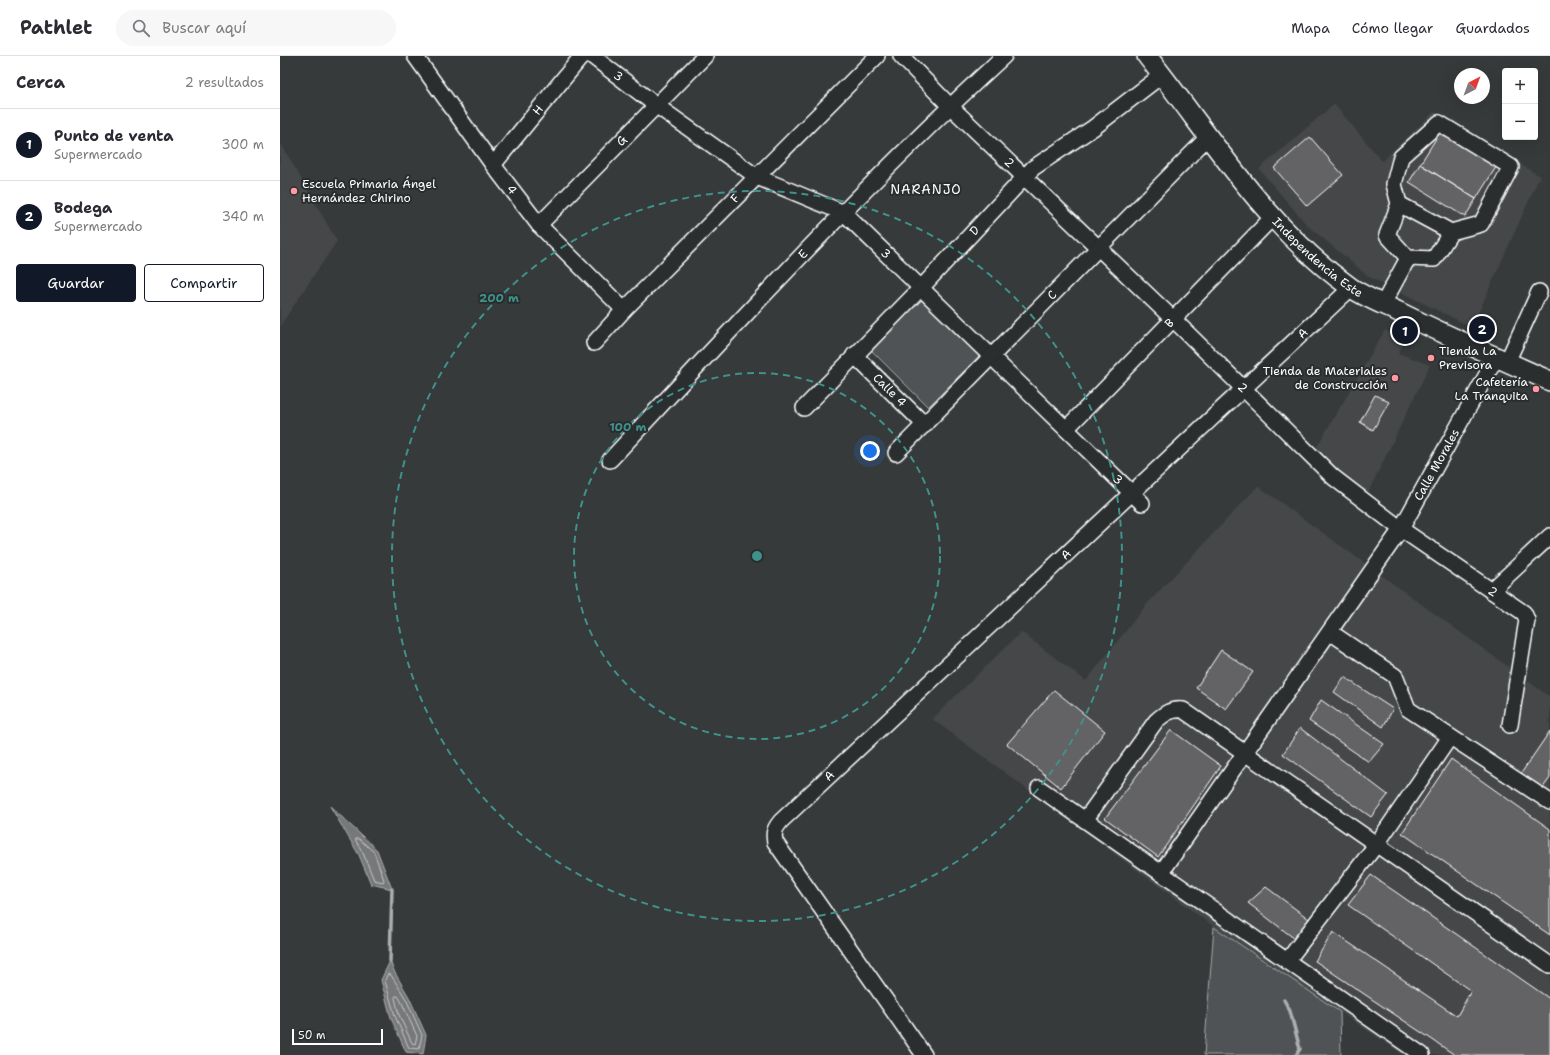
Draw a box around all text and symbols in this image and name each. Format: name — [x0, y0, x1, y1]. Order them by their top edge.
search box — [116, 10, 396, 46]
text: Pathlet — [20, 15, 92, 40]
icon: search — [130, 17, 152, 39]
text: Buscar aquí — [162, 18, 246, 38]
text: Mapa — [1291, 19, 1330, 37]
text: Cómo llegar — [1352, 19, 1433, 37]
text: Guardados — [1455, 19, 1530, 37]
street label: 3 — [610, 67, 626, 85]
north arrow — [1454, 68, 1490, 104]
map controls — [1502, 68, 1538, 140]
button: + — [1502, 68, 1538, 104]
text: Cerca — [16, 71, 65, 93]
text: 2 resultados — [185, 74, 264, 91]
street label: H — [529, 101, 547, 118]
button: − — [1502, 104, 1538, 140]
text: Punto de venta — [54, 126, 174, 146]
street label: G — [613, 132, 631, 150]
text: 1 — [26, 136, 32, 153]
text: 300 m — [221, 136, 264, 153]
text: Supermercado — [54, 146, 142, 163]
street label: 2 — [1001, 154, 1018, 171]
place label: Escuela Primaria Ángel Hernández Chirino — [302, 176, 436, 206]
street label: 4 — [503, 181, 521, 198]
district label: NARANJO — [890, 181, 962, 198]
marker: Escuela Primaria Ángel Hernández Chirino — [289, 186, 299, 196]
street label: F — [727, 190, 743, 207]
text: Bodega — [54, 198, 112, 218]
text: 2 — [24, 208, 34, 225]
text: 340 m — [222, 208, 264, 225]
street label: Independencia Este — [1269, 214, 1366, 301]
text: Supermercado — [54, 218, 142, 235]
street label: D — [966, 222, 983, 239]
street label: 3 — [877, 245, 894, 262]
street label: E — [794, 246, 811, 263]
button: Guardar — [16, 264, 136, 302]
button: Compartir — [144, 264, 264, 302]
street label: C — [1044, 287, 1060, 303]
text: 200 m — [479, 290, 519, 306]
pin: 2 — [1469, 314, 1495, 344]
street label: B — [1161, 315, 1178, 331]
pin: 1 — [1392, 316, 1418, 346]
street label: A — [1294, 324, 1311, 342]
place label: Tienda La Previsora — [1439, 343, 1497, 373]
marker: Tienda La Previsora — [1426, 353, 1436, 363]
place label: Tienda de Materiales de Construcción — [1263, 363, 1387, 393]
street label: Calle 4 — [869, 370, 910, 410]
marker: Tienda de Materiales de Construcción — [1390, 373, 1400, 383]
place label: Cafetería La Tranquita — [1454, 374, 1529, 404]
street label: 2 — [1234, 379, 1251, 396]
marker: Cafetería La Tranquita — [1531, 384, 1541, 394]
text: 100 m — [610, 419, 647, 435]
street label: Calle Morales — [1410, 426, 1463, 503]
your location — [860, 441, 880, 461]
street label: 3 — [1109, 471, 1126, 488]
street label: A — [1057, 546, 1075, 563]
centre of rings — [750, 549, 764, 563]
street label: 2 — [1485, 583, 1501, 601]
street label: A — [821, 767, 838, 785]
scale bar — [292, 1027, 383, 1046]
text: 50 m — [298, 1028, 326, 1043]

